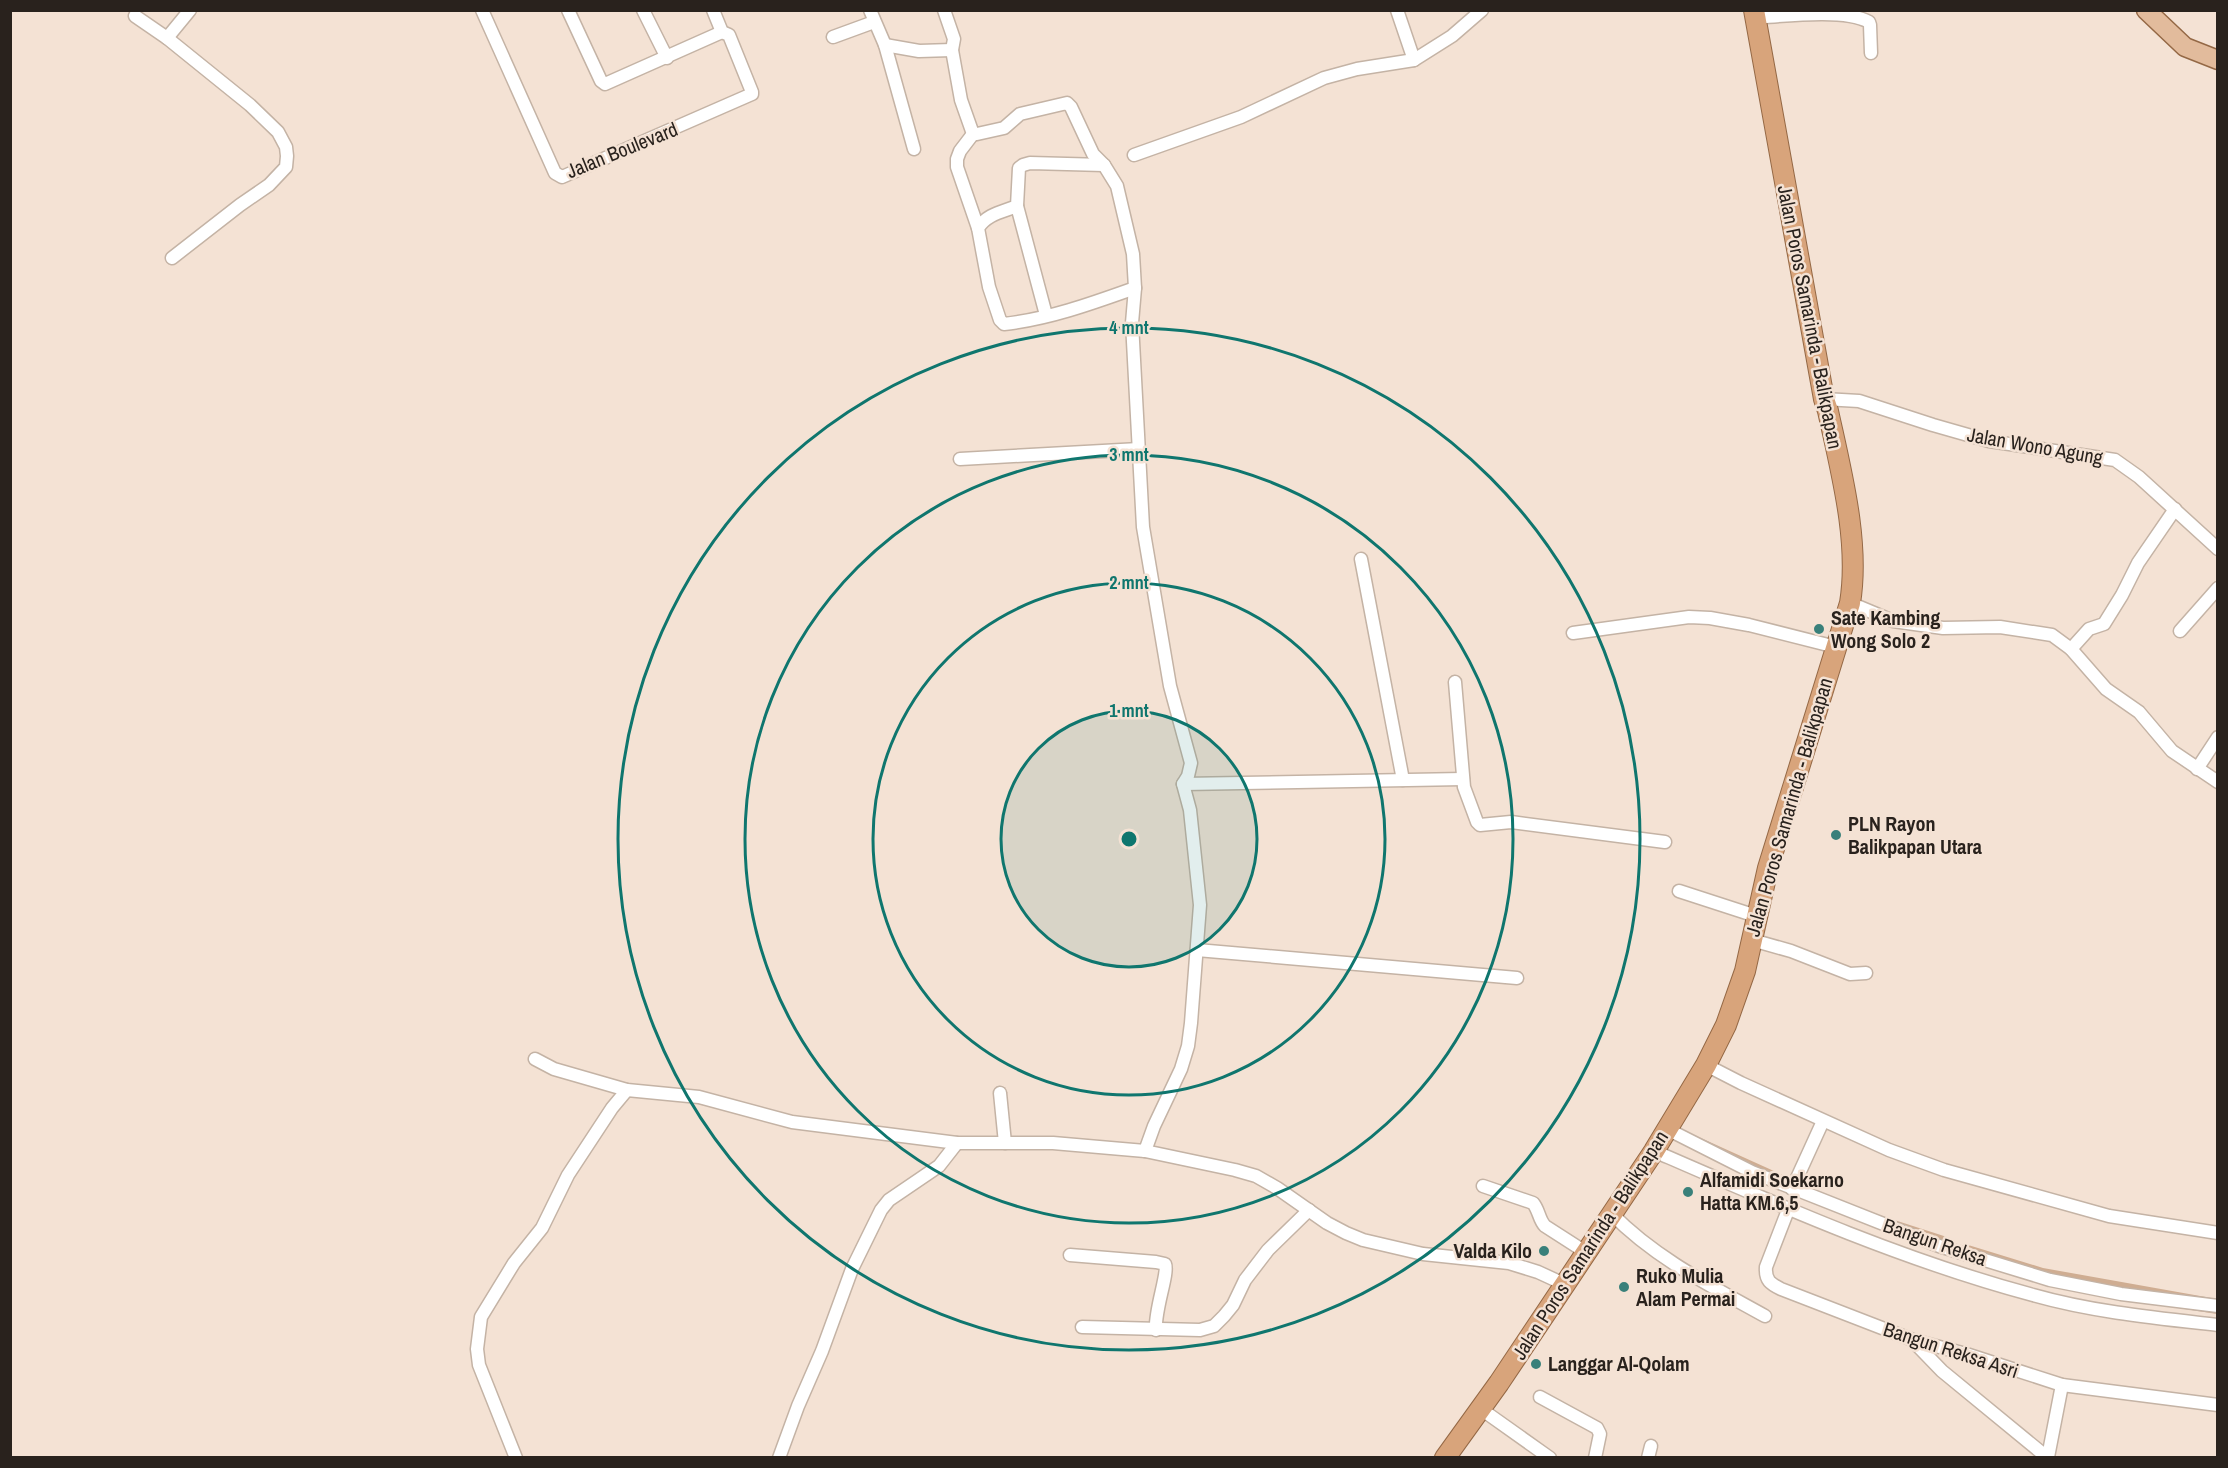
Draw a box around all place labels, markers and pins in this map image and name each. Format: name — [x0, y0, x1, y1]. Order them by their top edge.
place label: Sate Kambing Wong Solo 2 — [1831, 604, 1940, 654]
marker: Sate Kambing Wong Solo 2 — [1812, 622, 1826, 636]
place label: PLN Rayon Balikpapan Utara — [1848, 810, 1982, 860]
marker: PLN Rayon Balikpapan Utara — [1829, 828, 1843, 842]
centre of rings — [1119, 829, 1139, 849]
place label: Alfamidi Soekarno Hatta KM.6,5 — [1700, 1166, 1844, 1216]
marker: Alfamidi Soekarno Hatta KM.6,5 — [1681, 1185, 1695, 1199]
place label: Valda Kilo — [1454, 1237, 1532, 1264]
marker: Valda Kilo — [1537, 1244, 1551, 1258]
place label: Ruko Mulia Alam Permai — [1636, 1262, 1735, 1312]
marker: Ruko Mulia Alam Permai — [1617, 1280, 1631, 1294]
place label: Langgar Al-Qolam — [1548, 1350, 1690, 1377]
marker: Langgar Al-Qolam — [1529, 1357, 1543, 1371]

